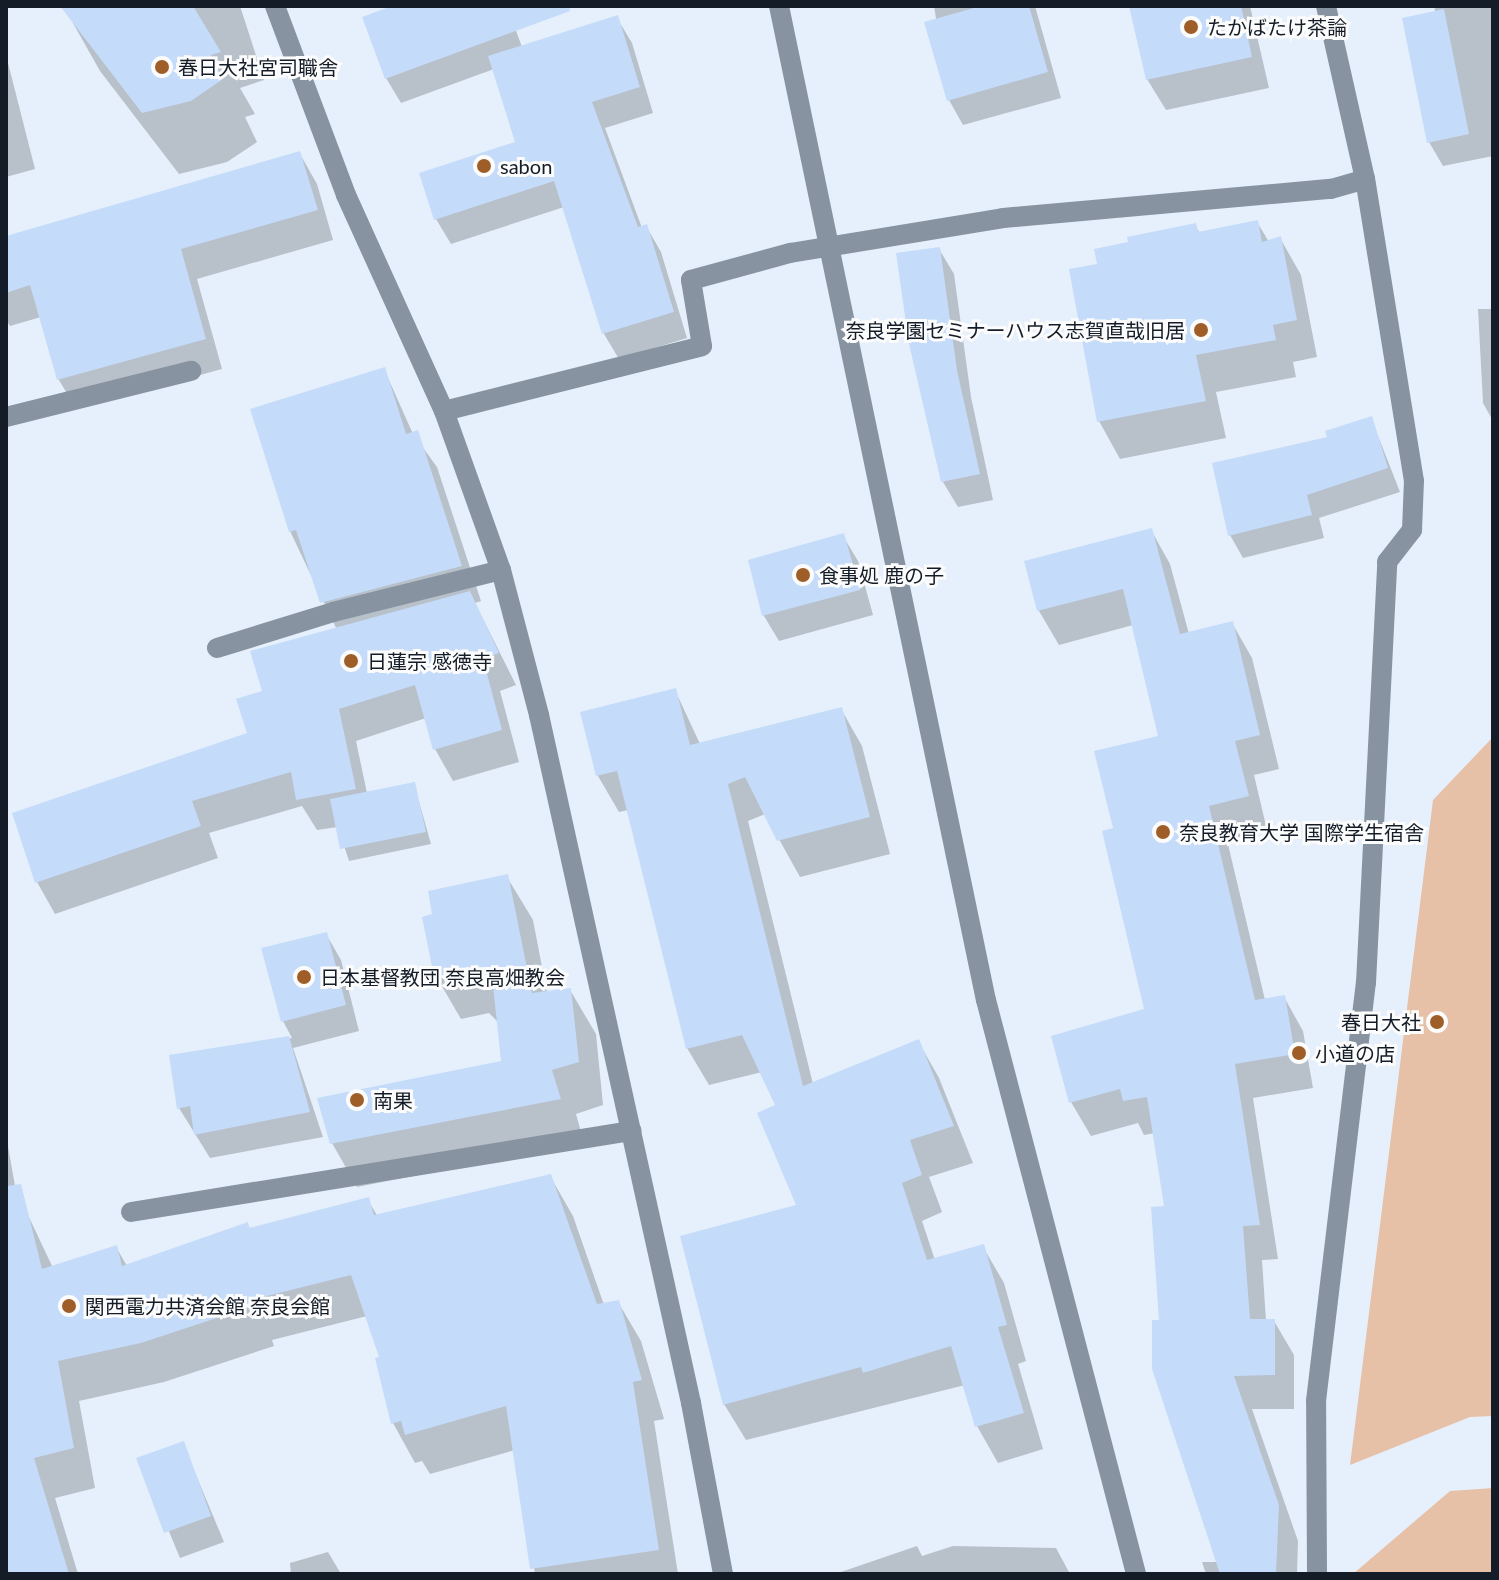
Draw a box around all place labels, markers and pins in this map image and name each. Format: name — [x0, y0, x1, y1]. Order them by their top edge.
place label: たかばたけ茶論 — [1207, 15, 1347, 39]
marker: たかばたけ茶論 — [1182, 18, 1200, 36]
place label: 春日大社宮司職舎 — [178, 55, 338, 79]
marker: 春日大社宮司職舎 — [153, 58, 171, 76]
place label: sabon — [500, 154, 552, 178]
marker: sabon — [475, 157, 493, 175]
place label: 奈良学園セミナーハウス志賀直哉旧居 — [845, 318, 1185, 342]
marker: 奈良学園セミナーハウス志賀直哉旧居 — [1192, 321, 1210, 339]
place label: 食事処 鹿の子 — [819, 563, 944, 587]
marker: 食事処 鹿の子 — [794, 566, 812, 584]
place label: 日蓮宗 感徳寺 — [367, 649, 492, 673]
marker: 日蓮宗 感徳寺 — [342, 652, 360, 670]
place label: 奈良教育大学 国際学生宿舎 — [1179, 820, 1424, 844]
marker: 奈良教育大学 国際学生宿舎 — [1154, 823, 1172, 841]
place label: 日本基督教団 奈良高畑教会 — [320, 965, 565, 989]
marker: 日本基督教団 奈良高畑教会 — [295, 968, 313, 986]
place label: 春日大社 — [1341, 1010, 1421, 1034]
marker: 春日大社 — [1428, 1013, 1446, 1031]
place label: 小道の店 — [1315, 1041, 1395, 1065]
marker: 小道の店 — [1290, 1044, 1308, 1062]
place label: 南果 — [373, 1088, 413, 1112]
marker: 南果 — [348, 1091, 366, 1109]
place label: 関西電力共済会館 奈良会館 — [85, 1294, 330, 1318]
marker: 関西電力共済会館 奈良会館 — [60, 1297, 78, 1315]

